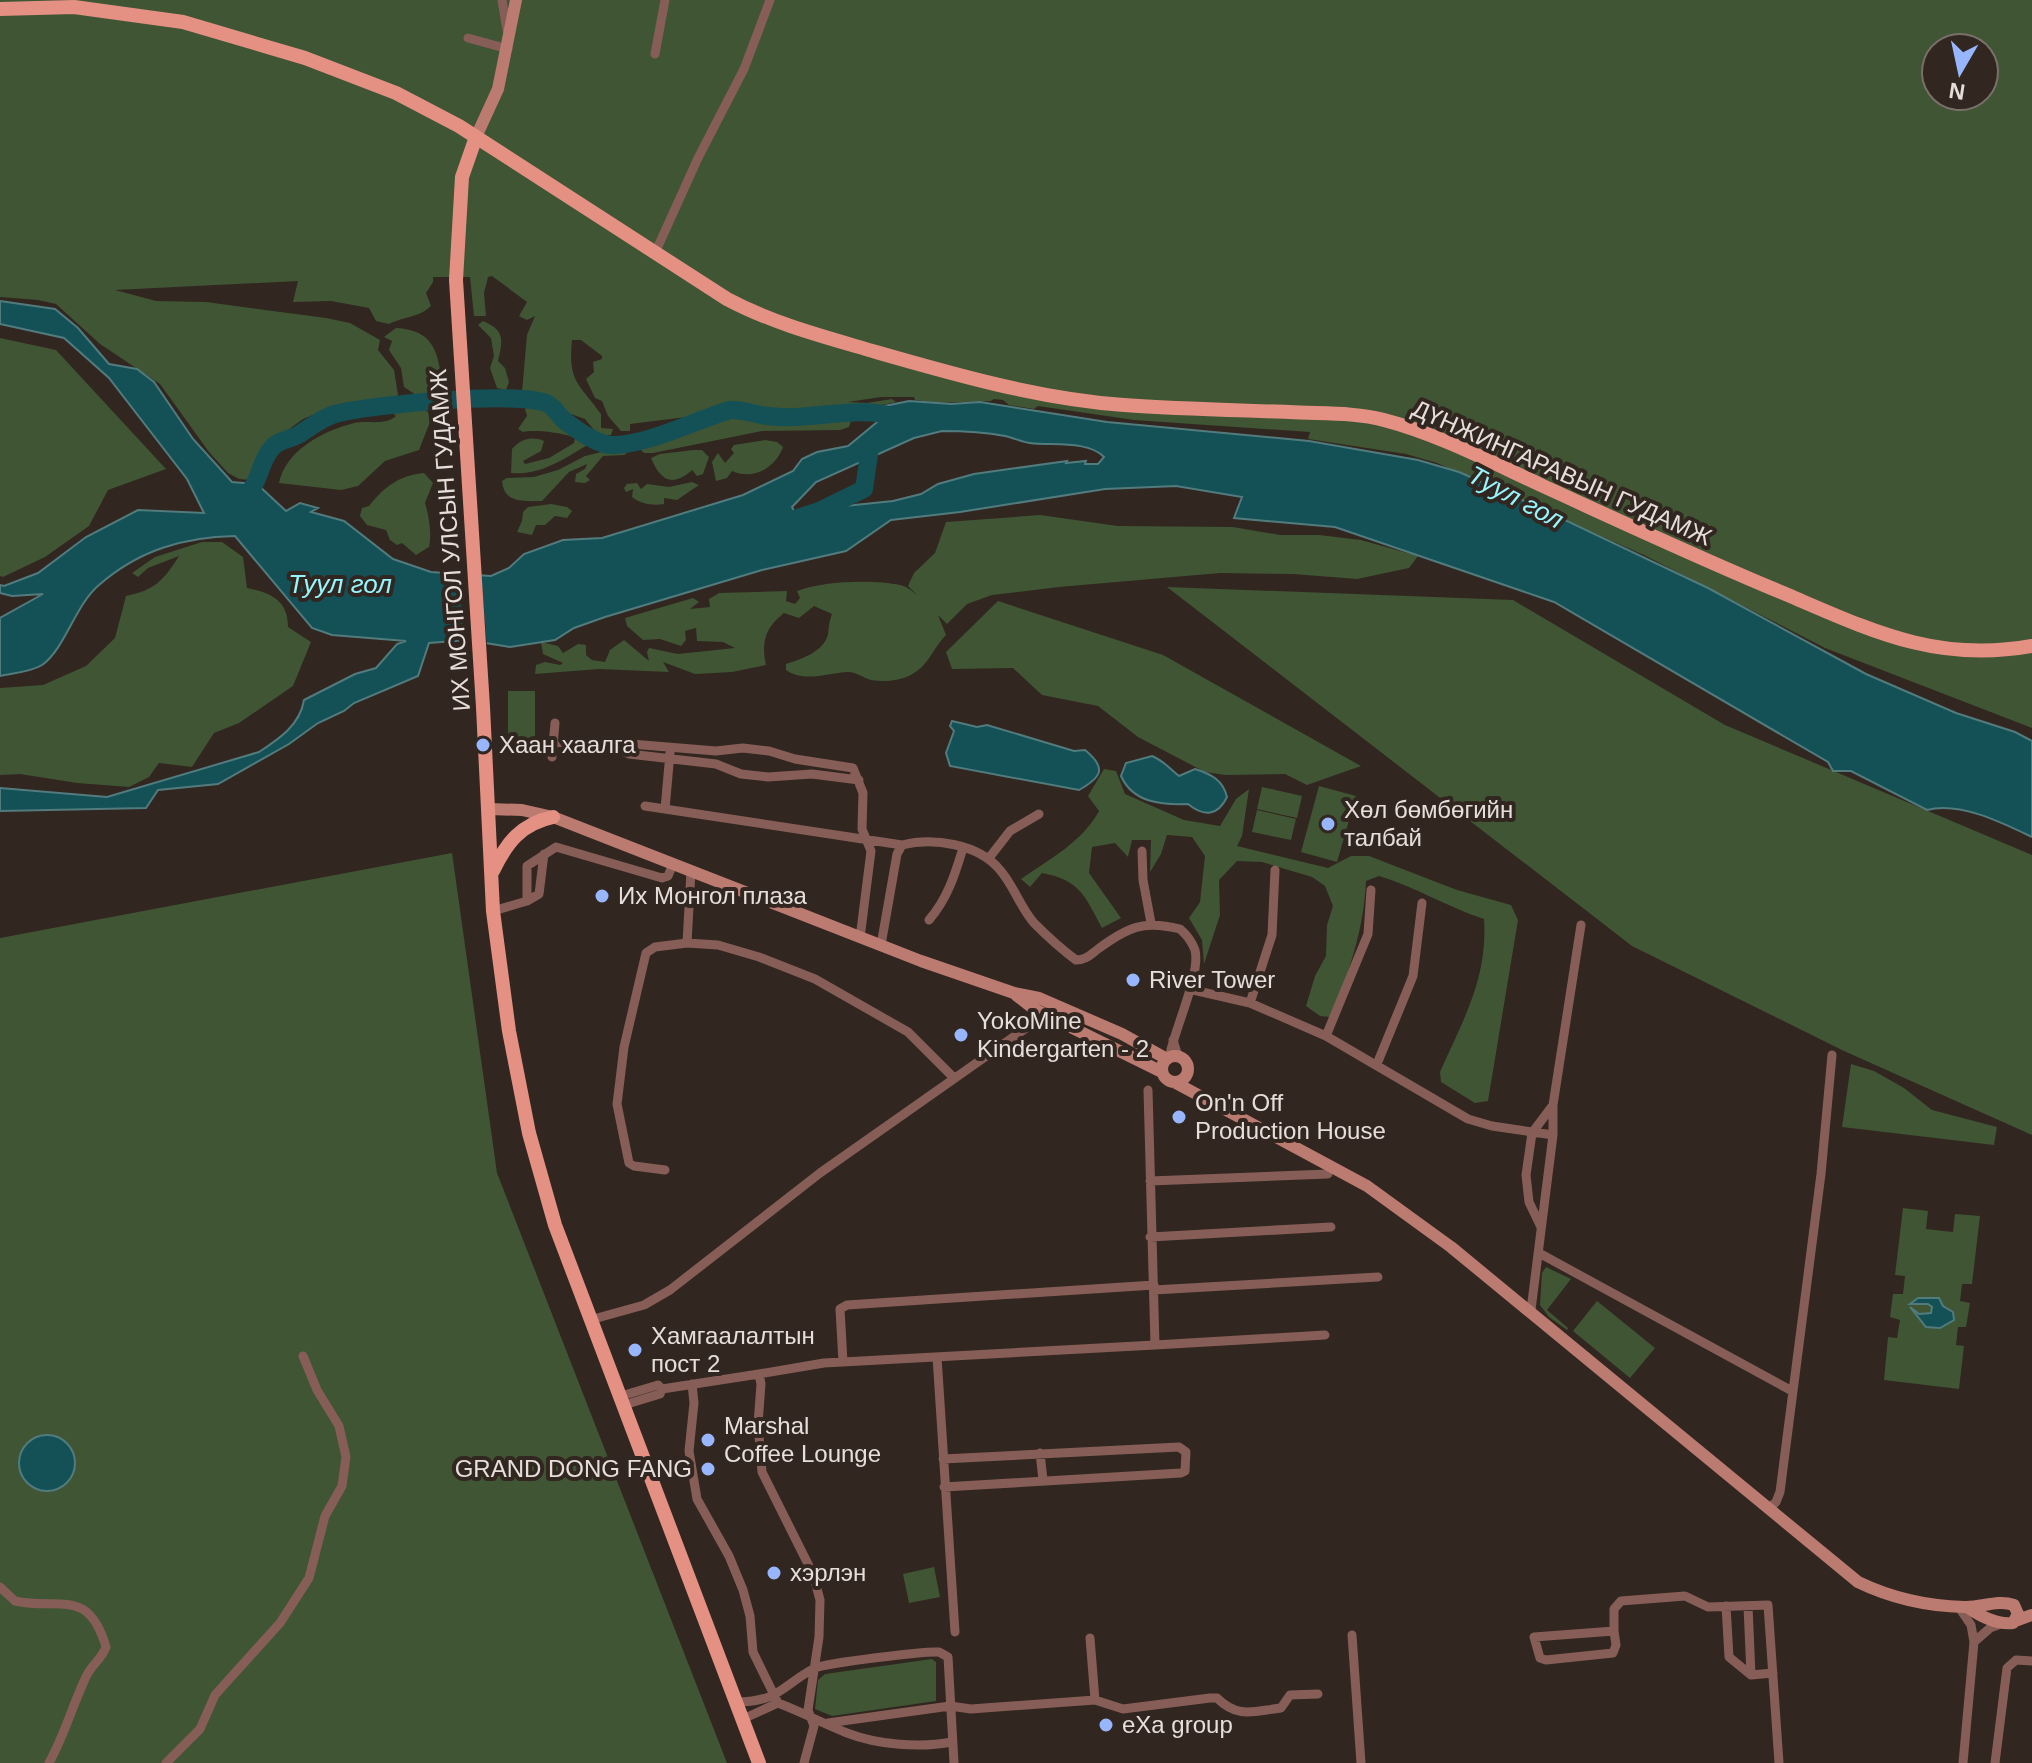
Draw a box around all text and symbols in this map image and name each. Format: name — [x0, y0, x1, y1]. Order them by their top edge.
north arrow — [1920, 32, 2000, 112]
text: N — [1947, 78, 1967, 105]
street label: ИХ МОНГОЛ УЛСЫН ГУДАМЖ — [424, 368, 475, 712]
street label: ДҮНЖИНГАРАВЫН ГУДАМЖ — [1409, 394, 1716, 551]
water label: Туул гол — [1463, 459, 1569, 535]
water label: Туул гол — [288, 569, 392, 599]
place label: Хаан хаалга — [499, 731, 636, 758]
marker: Хаан хаалга — [474, 736, 492, 754]
place label: Хөл бөмбөгийн талбай — [1344, 796, 1513, 851]
marker: Хөл бөмбөгийн талбай — [1319, 815, 1337, 833]
place label: Их Монгол плаза — [618, 882, 808, 909]
marker: Их Монгол плаза — [593, 887, 611, 905]
place label: River Tower — [1149, 966, 1275, 993]
marker: River Tower — [1124, 971, 1142, 989]
place label: YokoMine Kindergarten - 2 — [977, 1007, 1149, 1062]
marker: YokoMine Kindergarten - 2 — [952, 1026, 970, 1044]
place label: On'n Off Production House — [1195, 1089, 1386, 1144]
marker: On'n Off Production House — [1170, 1108, 1188, 1126]
place label: Хамгаалалтын пост 2 — [651, 1322, 815, 1377]
marker: Хамгаалалтын пост 2 — [626, 1341, 644, 1359]
place label: Marshal Coffee Lounge — [724, 1412, 881, 1467]
marker: Marshal Coffee Lounge — [699, 1431, 717, 1449]
place label: GRAND DONG FANG — [455, 1455, 692, 1482]
marker: GRAND DONG FANG — [699, 1460, 717, 1478]
place label: хэрлэн — [790, 1559, 866, 1586]
marker: хэрлэн — [765, 1564, 783, 1582]
place label: eXa group — [1122, 1711, 1233, 1738]
marker: eXa group — [1097, 1716, 1115, 1734]

